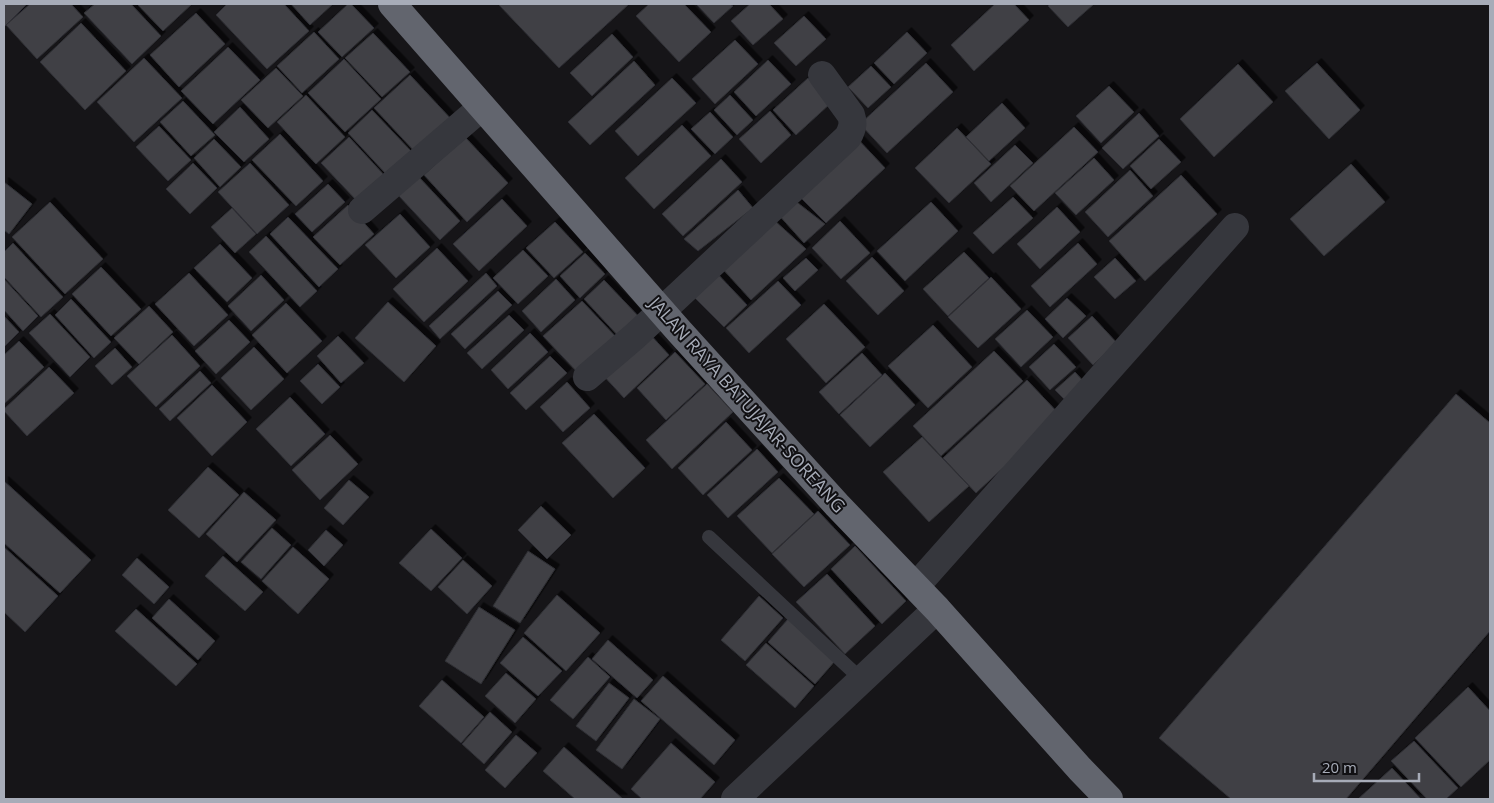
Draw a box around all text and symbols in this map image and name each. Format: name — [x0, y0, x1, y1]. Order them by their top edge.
street label: JALAN RAYA BATUJAJAR-SOREANG — [643, 290, 851, 517]
scale bar — [1314, 750, 1419, 782]
text: 20 m — [1322, 757, 1357, 777]

